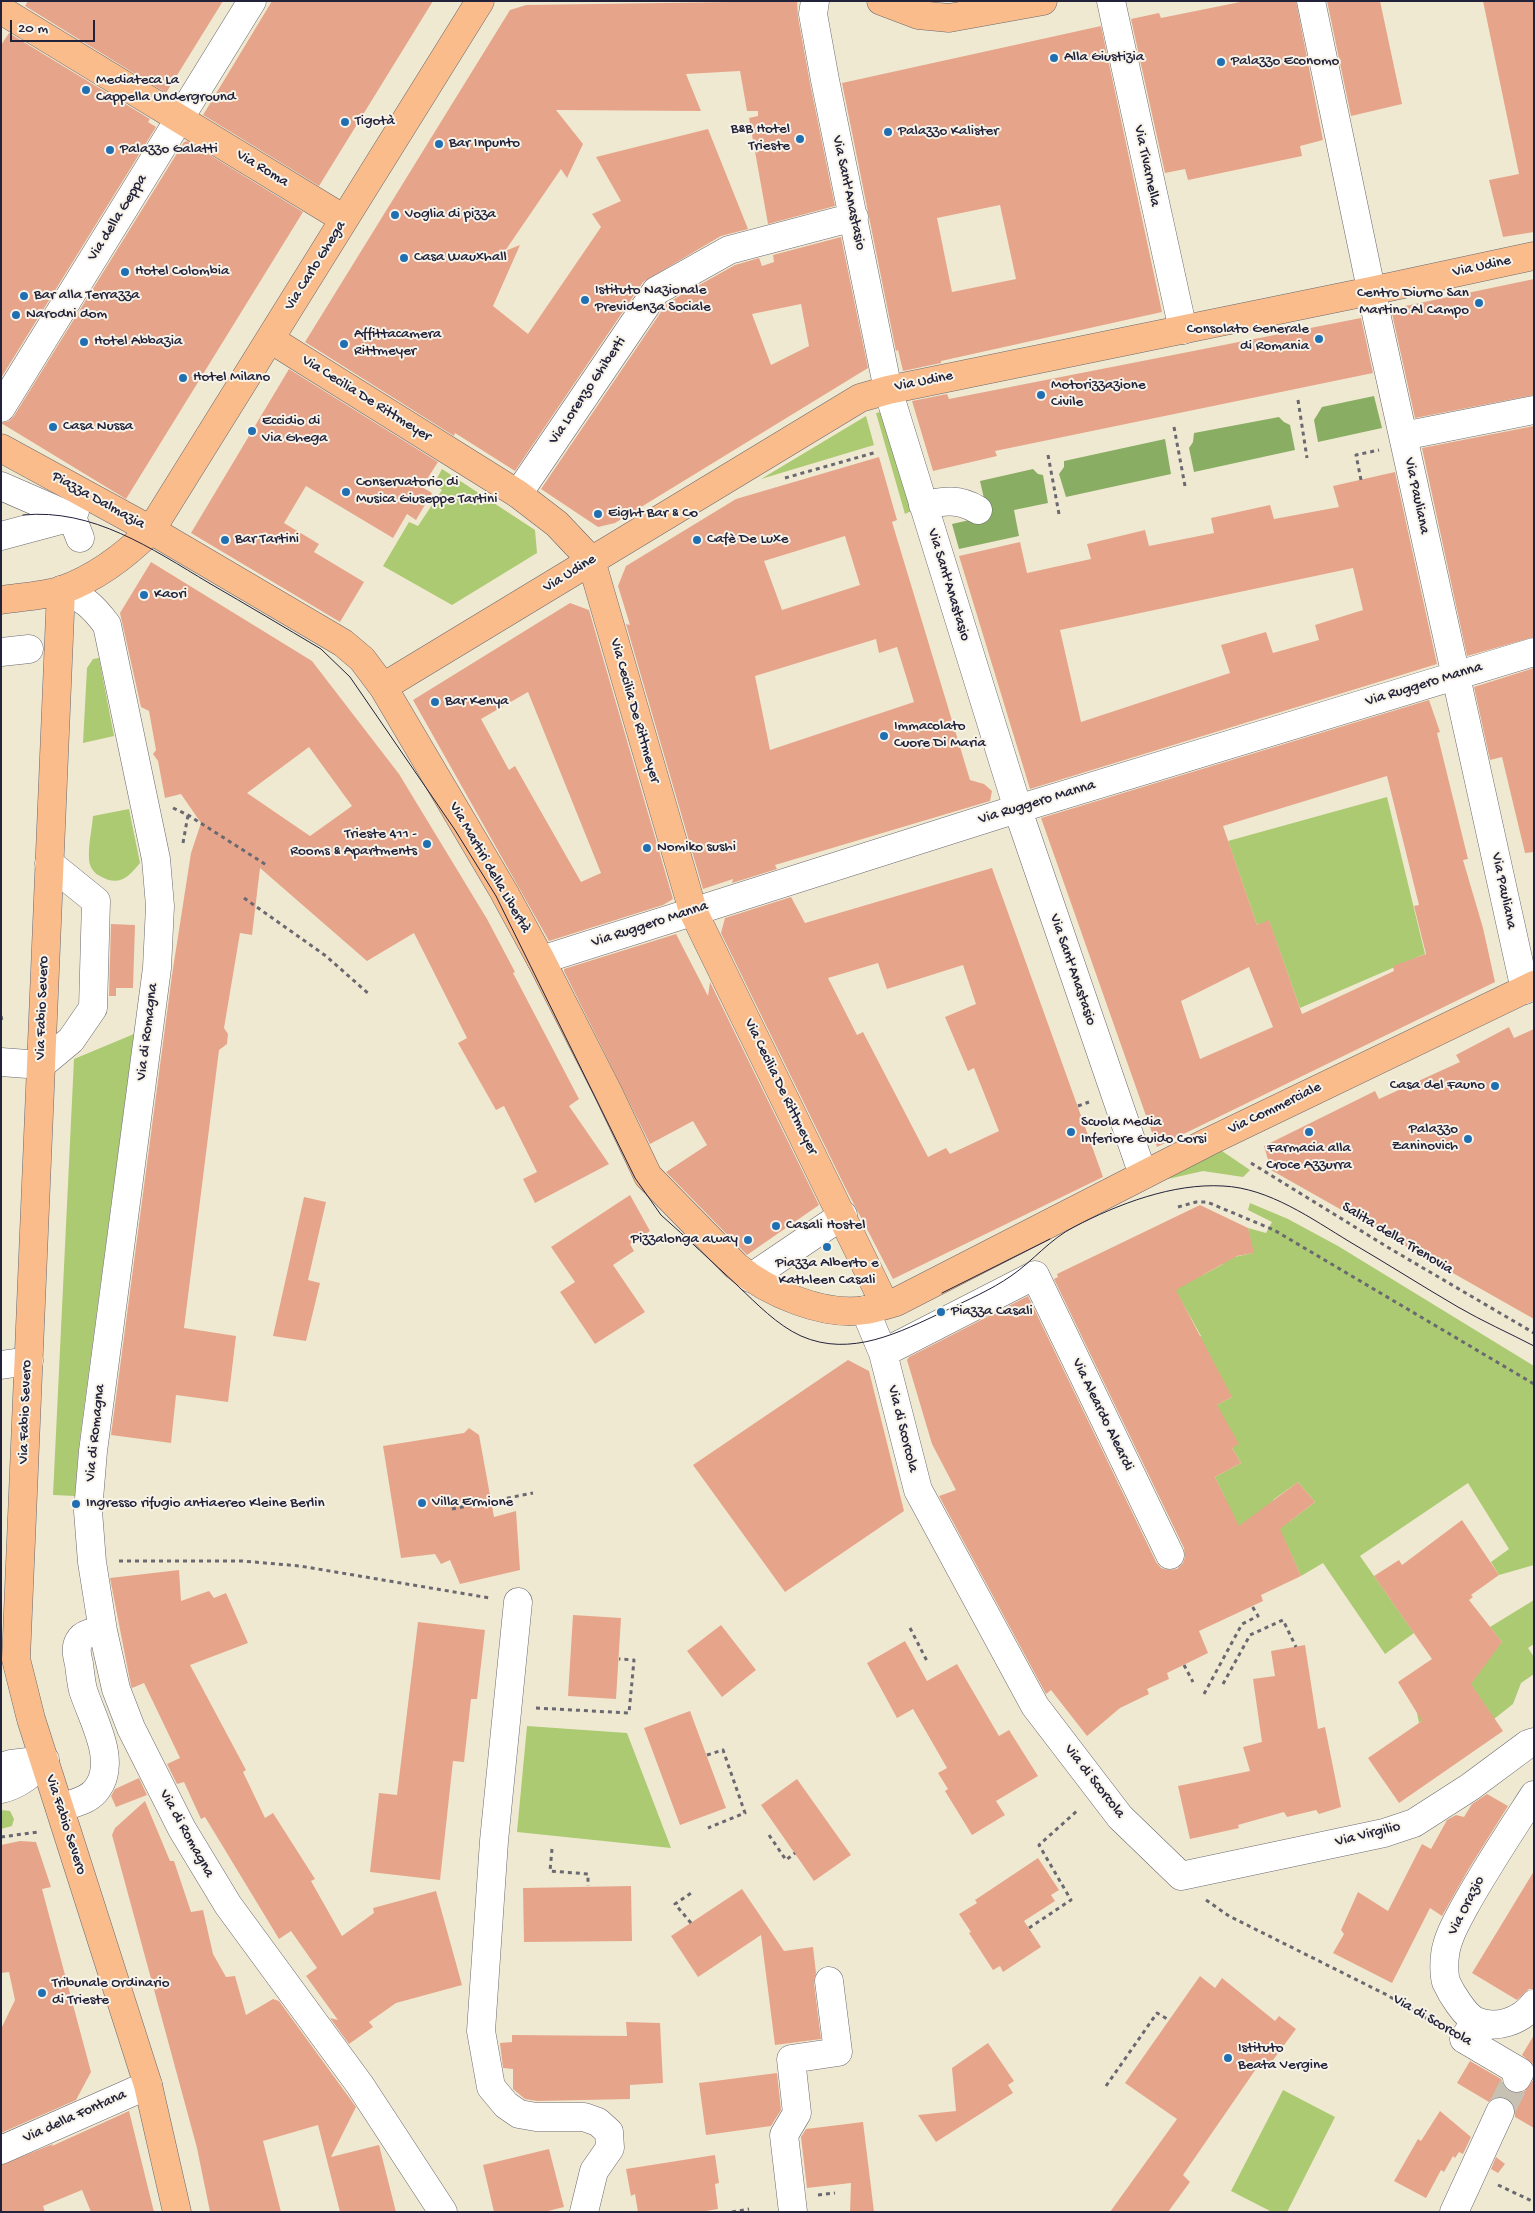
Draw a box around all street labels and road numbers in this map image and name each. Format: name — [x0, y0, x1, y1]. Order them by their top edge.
street label: Via Tivarnella — [1129, 124, 1163, 208]
street label: Via Sant'Anastasio — [827, 134, 869, 252]
street label: Via Roma — [232, 146, 292, 192]
street label: Via della Geppa — [84, 171, 152, 265]
street label: Via Carlo Ghega — [281, 218, 351, 314]
street label: Via Udine — [1451, 252, 1513, 282]
street label: Via Lorenzo Ghiberti — [545, 334, 631, 448]
street label: Via Cecilia De Rittmeyer — [298, 352, 434, 446]
street label: Via Udine — [893, 368, 955, 396]
street label: Via Pauliana — [1399, 456, 1433, 536]
street label: Piazza Dalmazia — [48, 468, 148, 534]
street label: Via Sant'Anastasio — [922, 527, 974, 643]
street label: Via Udine — [540, 551, 600, 597]
street label: Via Cecilia De Rittmeyer — [605, 637, 663, 785]
street label: Via Ruggero Manna — [1363, 659, 1485, 711]
street label: Via Ruggero Manna — [976, 777, 1098, 829]
street label: Via Martiri della Libertà — [444, 799, 534, 937]
street label: Via Pauliana — [1486, 851, 1520, 931]
street label: Via Ruggero Manna — [590, 898, 710, 952]
street label: Via Sant'Anastasio — [1045, 912, 1099, 1028]
street label: Via Fabio Severo — [32, 956, 54, 1060]
street label: Via di Romagna — [133, 982, 163, 1082]
street label: Via Cecilia De Rittmeyer — [739, 1016, 821, 1158]
street label: Via Commerciale — [1225, 1079, 1325, 1139]
street label: Salita della Trenovia — [1338, 1199, 1456, 1279]
street label: Via Aleardo Aleardi — [1067, 1356, 1137, 1474]
street label: Via Fabio Severo — [15, 1360, 37, 1464]
street label: Via di Romagna — [82, 1383, 110, 1483]
street label: Via di Scorcola — [883, 1384, 921, 1474]
street label: Via di Scorcola — [1060, 1741, 1128, 1823]
street label: Via Fabio Severo — [40, 1773, 90, 1877]
street label: Via di Romagna — [154, 1787, 218, 1881]
street label: Via Virgilio — [1334, 1818, 1402, 1852]
street label: Via Orazio — [1445, 1873, 1489, 1939]
street label: Via di Scorcola — [1389, 1991, 1475, 2051]
street label: Via della Fontana — [21, 2086, 129, 2148]

